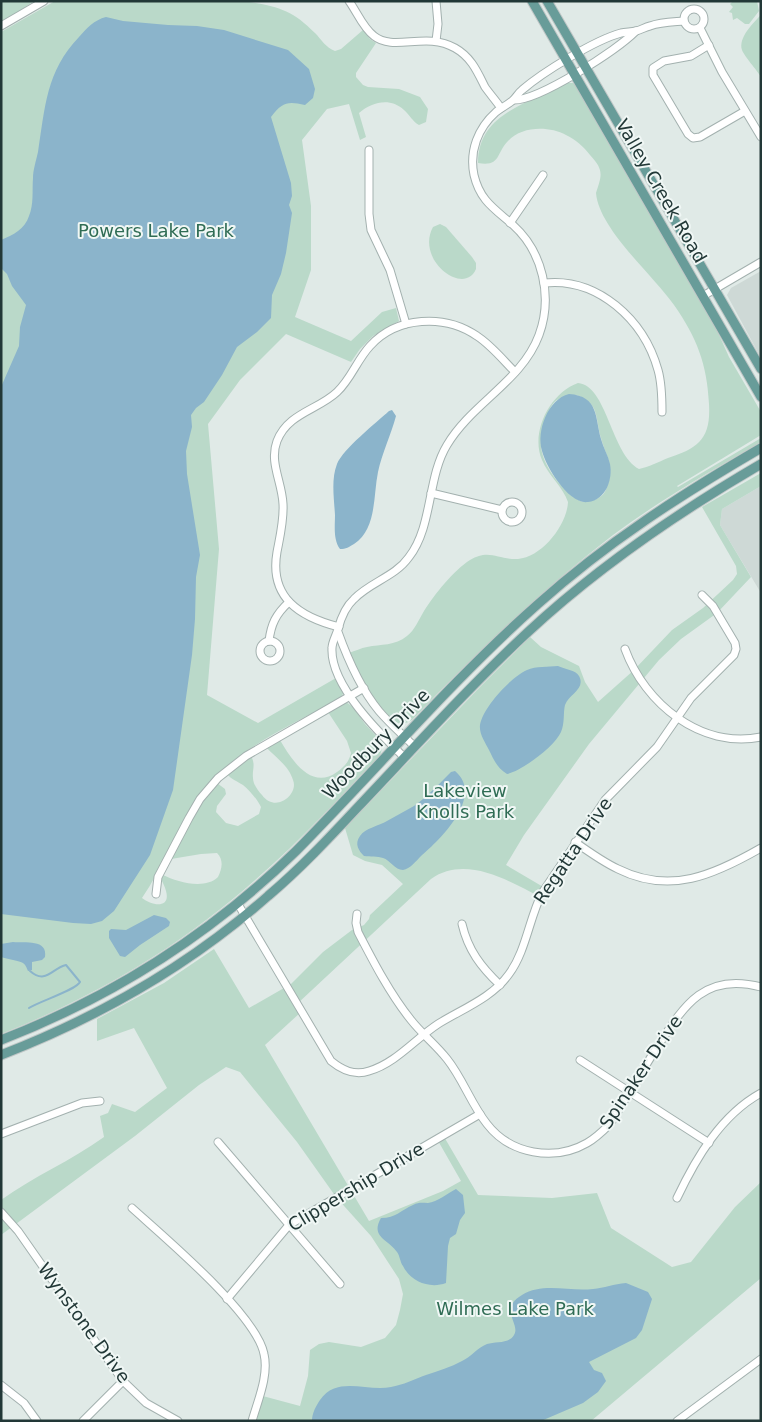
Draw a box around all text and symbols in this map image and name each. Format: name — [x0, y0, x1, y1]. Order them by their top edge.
street label: Valley Creek Road — [612, 115, 711, 266]
park label: Powers Lake Park — [78, 220, 235, 241]
street label: Woodbury Drive — [318, 684, 433, 803]
park label: Lakeview Knolls Park — [416, 780, 515, 822]
street label: Regatta Drive — [529, 793, 616, 908]
street label: Spinaker Drive — [595, 1011, 686, 1132]
street label: Clippership Drive — [284, 1138, 428, 1235]
street label: Wynstone Drive — [34, 1259, 135, 1387]
park label: Wilmes Lake Park — [436, 1298, 594, 1319]

